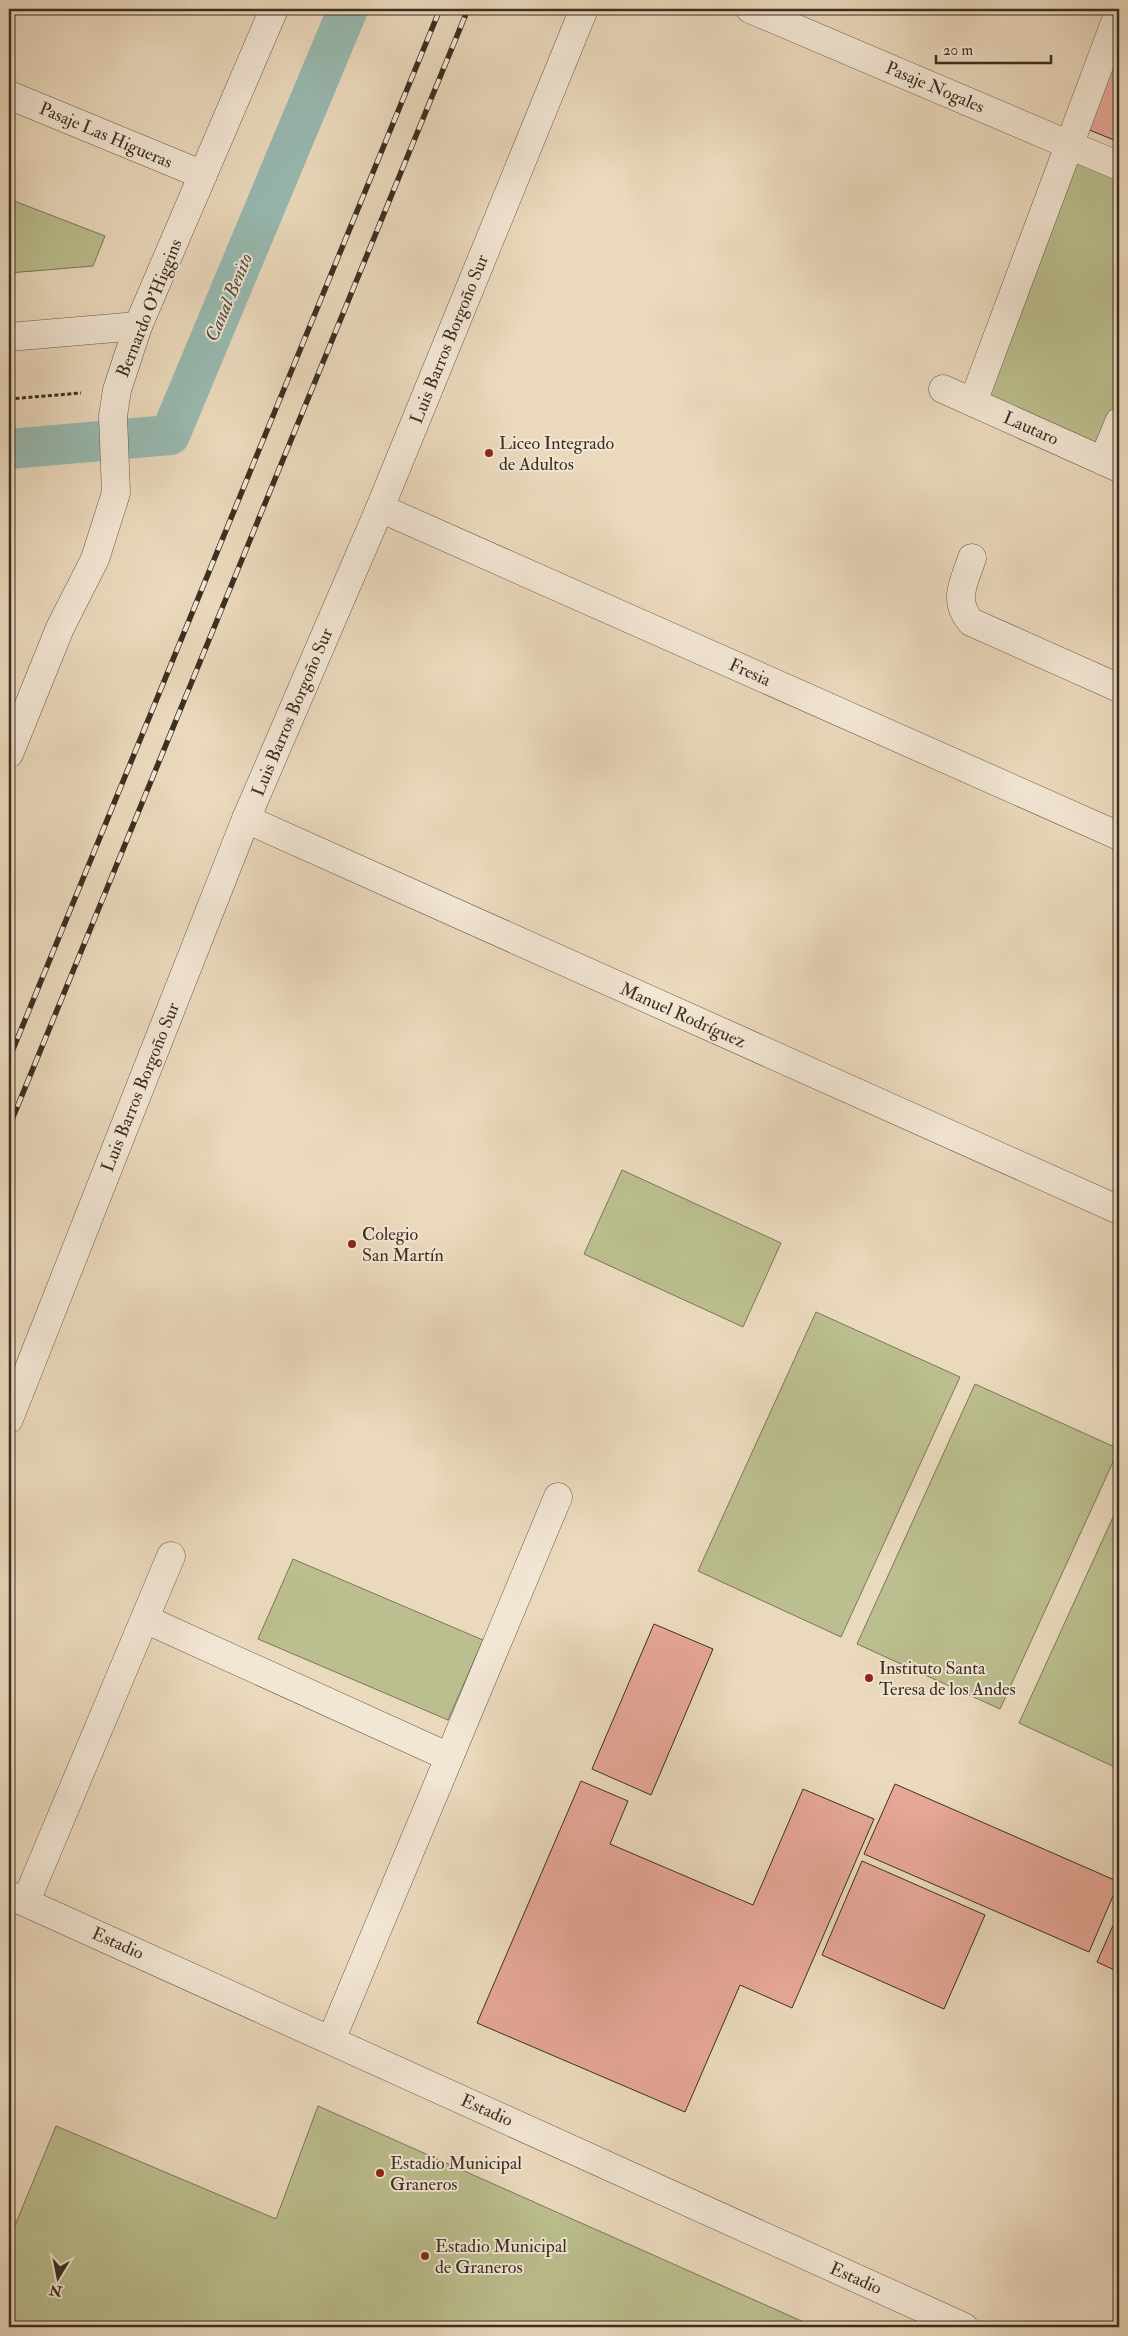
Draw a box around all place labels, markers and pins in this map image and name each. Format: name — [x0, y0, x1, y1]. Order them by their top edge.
place label: Liceo Integrado de Adultos — [499, 432, 615, 476]
marker: Liceo Integrado de Adultos — [483, 447, 495, 459]
place label: Colegio San Martín — [362, 1223, 444, 1267]
marker: Colegio San Martín — [346, 1238, 358, 1250]
place label: Instituto Santa Teresa de los Andes — [879, 1657, 1016, 1701]
marker: Instituto Santa Teresa de los Andes — [863, 1672, 875, 1684]
place label: Estadio Municipal Graneros — [390, 2152, 522, 2196]
marker: Estadio Municipal Graneros — [374, 2167, 386, 2179]
place label: Estadio Municipal de Graneros — [435, 2235, 567, 2279]
marker: Estadio Municipal de Graneros — [419, 2250, 431, 2262]

